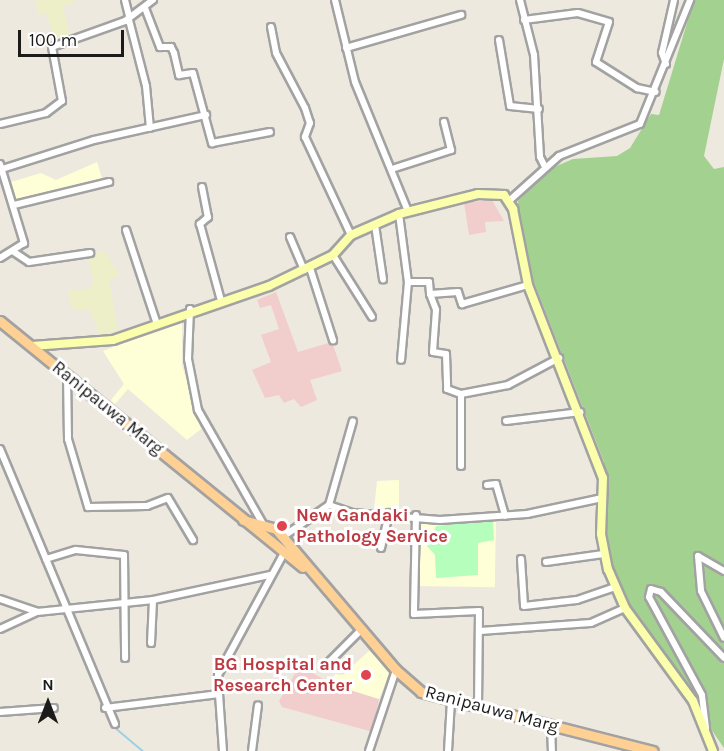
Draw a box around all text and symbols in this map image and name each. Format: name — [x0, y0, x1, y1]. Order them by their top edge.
scale bar — [21, 18, 128, 56]
text: 100 m — [29, 29, 77, 51]
street label: Ranipauwa Marg — [48, 356, 168, 460]
place label: New Gandaki Pathology Service — [296, 505, 448, 548]
marker: New Gandaki Pathology Service — [273, 517, 291, 535]
place label: BG Hospital and Research Center — [213, 654, 352, 696]
marker: BG Hospital and Research Center — [357, 666, 375, 684]
north arrow — [18, 673, 78, 733]
text: N — [42, 675, 54, 694]
street label: Ranipauwa Marg — [423, 681, 561, 737]

